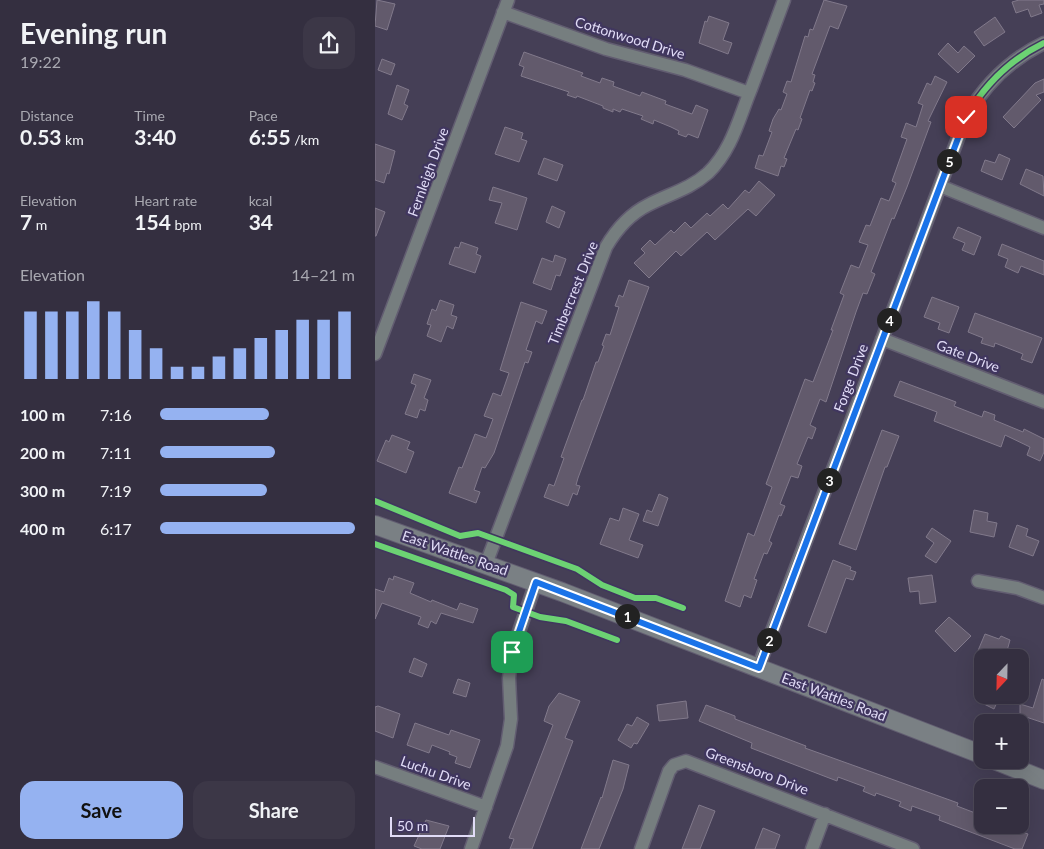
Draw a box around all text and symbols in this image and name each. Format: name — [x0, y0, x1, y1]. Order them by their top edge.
street label: Cottonwood Drive — [573, 13, 687, 62]
text: Evening run — [20, 16, 167, 50]
button: share — [303, 17, 355, 69]
text: 19:22 — [20, 52, 61, 71]
pin — [945, 96, 987, 138]
icon: check — [952, 103, 980, 131]
text: Distance — [20, 107, 74, 124]
text: Time — [134, 107, 165, 124]
text: Pace — [249, 107, 278, 124]
text: 0.53 — [20, 124, 62, 149]
text: 3:40 — [134, 124, 176, 149]
text: 6:55 — [249, 124, 291, 149]
street label: Fernleigh Drive — [404, 125, 452, 219]
text: km — [62, 131, 84, 148]
text: /km — [291, 131, 319, 148]
pin: 5 — [937, 148, 961, 174]
text: 5 — [945, 153, 954, 170]
text: Elevation — [20, 192, 77, 209]
text: Heart rate — [134, 192, 197, 209]
text: kcal — [249, 192, 272, 209]
text: 7 — [20, 209, 32, 234]
text: 154 — [134, 209, 171, 234]
text: 34 — [249, 209, 273, 234]
text: m — [32, 216, 47, 233]
text: bpm — [171, 216, 202, 233]
street label: Timbercrest Drive — [544, 239, 601, 347]
text: Elevation — [20, 265, 85, 284]
text: 14–21 m — [291, 265, 355, 284]
pin: 4 — [877, 308, 901, 332]
text: 4 — [885, 312, 894, 329]
street label: Gate Drive — [934, 336, 1002, 375]
street label: Forge Drive — [830, 341, 871, 414]
text: 100 m — [20, 405, 65, 424]
text: 7:16 — [100, 405, 132, 424]
text: 200 m — [20, 443, 65, 462]
text: 7:11 — [100, 443, 132, 462]
pin: 3 — [817, 468, 841, 492]
text: 3 — [825, 472, 834, 489]
text: 300 m — [20, 481, 65, 500]
text: 7:19 — [100, 481, 132, 500]
text: 400 m — [20, 519, 65, 538]
text: 6:17 — [100, 519, 132, 538]
street label: East Wattles Road — [400, 526, 510, 579]
pin: 1 — [615, 604, 639, 628]
text: 1 — [623, 608, 632, 625]
pin: 2 — [757, 628, 781, 652]
pin — [491, 631, 533, 673]
text: 2 — [765, 632, 774, 649]
icon: arrive — [498, 638, 526, 666]
north arrow — [974, 649, 1029, 704]
map controls — [974, 649, 1029, 834]
street label: East Wattles Road — [779, 669, 889, 724]
button: + — [974, 714, 1029, 769]
street label: Greensboro Drive — [703, 743, 811, 798]
street label: Luchu Drive — [399, 752, 474, 793]
button: − — [974, 779, 1029, 834]
button: Save — [20, 781, 183, 839]
button: Share — [193, 781, 355, 839]
scale bar — [390, 814, 475, 837]
text: 50 m — [397, 817, 428, 834]

